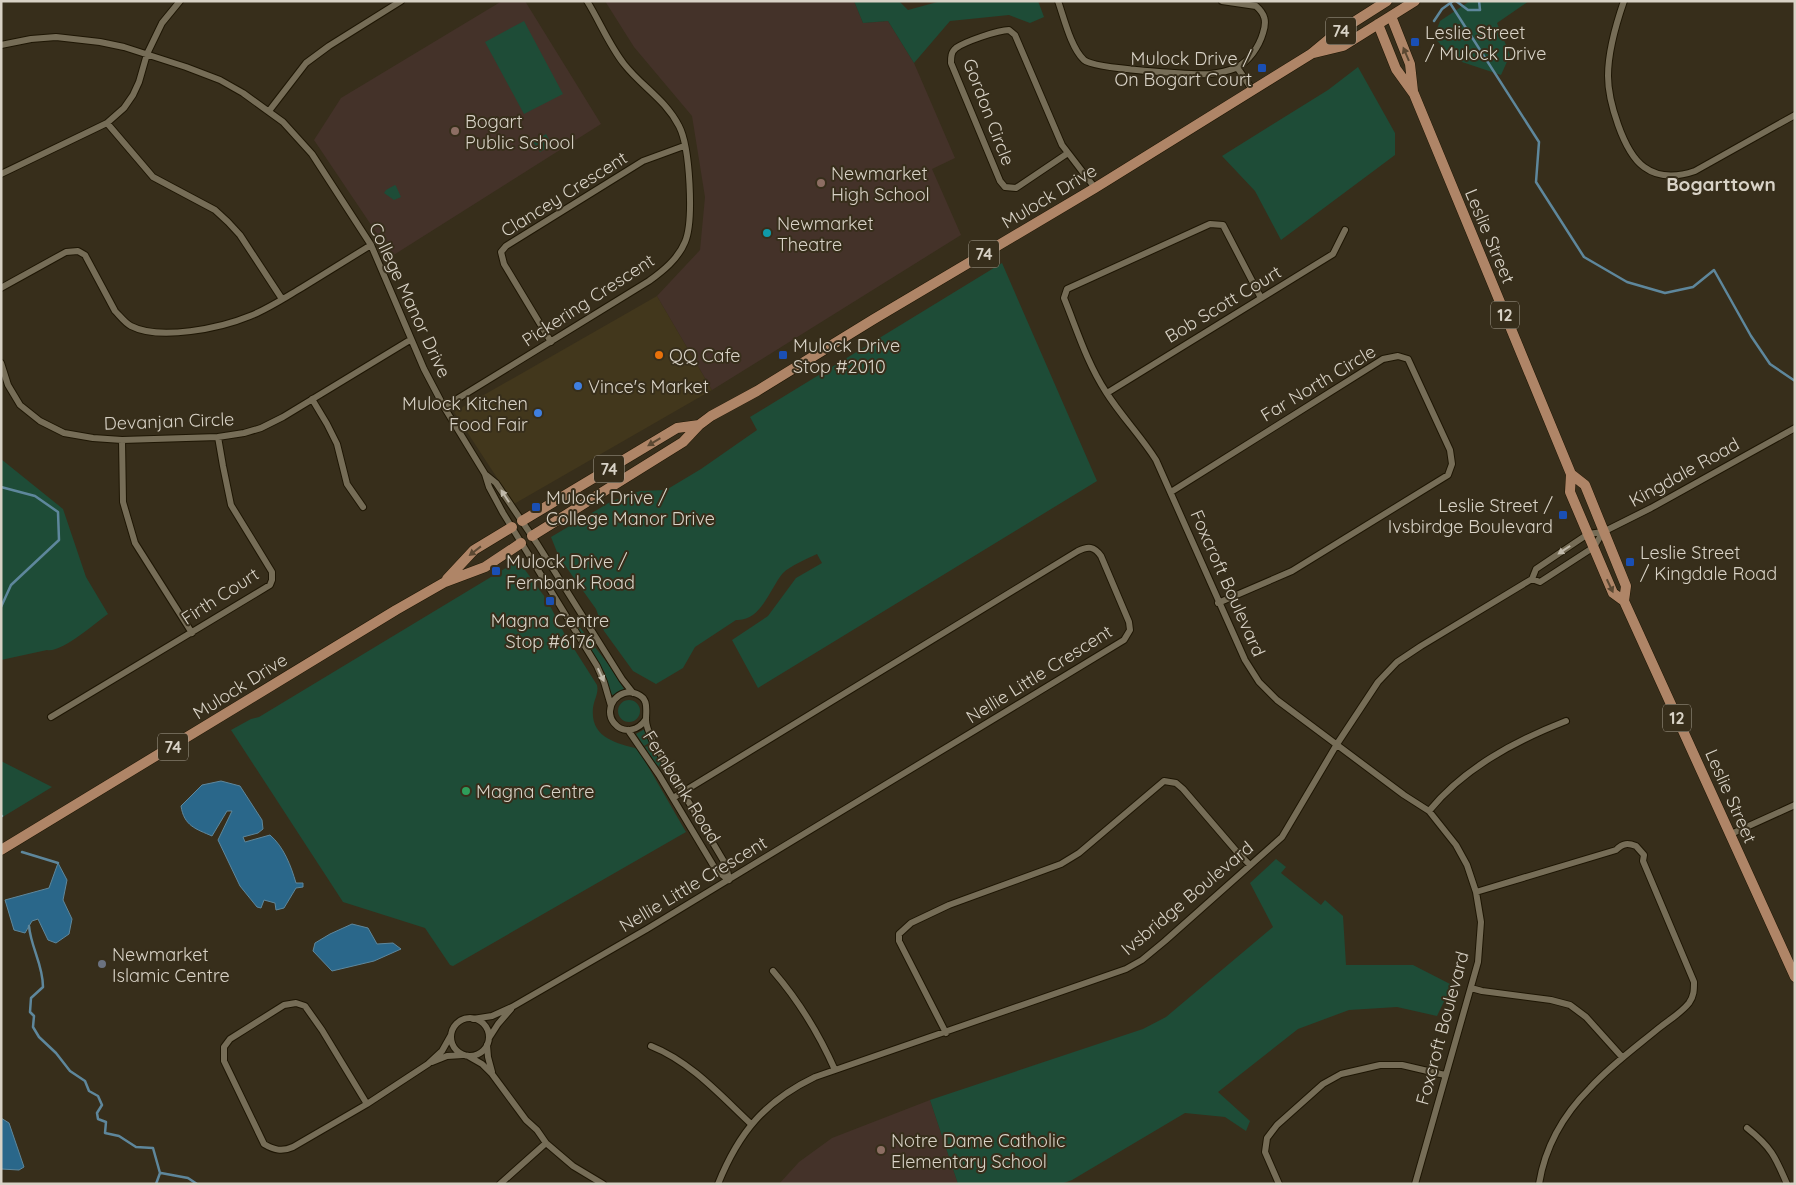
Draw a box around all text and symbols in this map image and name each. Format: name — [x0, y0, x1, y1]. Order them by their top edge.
road number: 74 — [1326, 18, 1356, 44]
place label: Leslie Street / Mulock Drive — [1425, 21, 1546, 65]
marker: Leslie Street / Mulock Drive — [1409, 36, 1421, 48]
place label: Mulock Drive / On Bogart Court — [1114, 47, 1253, 91]
one-way arrow — [1401, 47, 1409, 61]
street label: Gordon Circle — [958, 55, 1020, 169]
marker: Mulock Drive / On Bogart Court — [1256, 62, 1268, 74]
place label: Bogart Public School — [465, 110, 575, 154]
marker: Bogart Public School — [449, 125, 461, 137]
street label: Clancey Crescent — [497, 146, 631, 242]
street label: Mulock Drive — [997, 159, 1101, 233]
place label: Newmarket High School — [831, 162, 930, 206]
district label: Bogarttown — [1666, 172, 1776, 196]
marker: Newmarket High School — [815, 177, 827, 189]
street label: Leslie Street — [1460, 185, 1520, 287]
place label: Newmarket Theatre — [777, 212, 874, 256]
street label: College Manor Drive — [364, 219, 456, 381]
marker: Newmarket Theatre — [761, 227, 773, 239]
road number: 74 — [969, 240, 999, 268]
street label: Pickering Crescent — [517, 249, 659, 351]
street label: Bob Scott Court — [1161, 260, 1285, 348]
road number: 12 — [1491, 302, 1519, 328]
place label: Mulock Drive Stop #2010 — [793, 334, 900, 378]
street label: Far North Circle — [1256, 340, 1380, 426]
place label: QQ Cafe — [669, 344, 740, 367]
marker: QQ Cafe — [653, 349, 665, 361]
marker: Mulock Drive Stop #2010 — [777, 349, 789, 361]
place label: Vince's Market — [588, 375, 709, 398]
marker: Vince's Market — [572, 380, 584, 392]
place label: Mulock Kitchen Food Fair — [402, 392, 528, 436]
street label: Devanjan Circle — [103, 407, 235, 435]
marker: Mulock Kitchen Food Fair — [532, 407, 544, 419]
street label: Kingdale Road — [1625, 432, 1743, 512]
one-way arrow — [648, 438, 661, 447]
road number: 74 — [594, 456, 624, 482]
place label: Mulock Drive / College Manor Drive — [546, 486, 715, 530]
one-way arrow — [500, 489, 510, 503]
place label: Leslie Street / Ivsbirdge Boulevard — [1388, 494, 1554, 538]
marker: Mulock Drive / College Manor Drive — [530, 501, 542, 513]
street label: Foxcroft Boulevard — [1185, 506, 1271, 660]
marker: Leslie Street / Ivsbirdge Boulevard — [1557, 509, 1569, 521]
place label: Leslie Street / Kingdale Road — [1640, 541, 1777, 585]
one-way arrow — [469, 545, 482, 556]
one-way arrow — [1557, 545, 1571, 555]
place label: Mulock Drive / Fernbank Road — [506, 550, 635, 594]
marker: Leslie Street / Kingdale Road — [1624, 556, 1636, 568]
street label: Firth Court — [177, 562, 263, 630]
marker: Mulock Drive / Fernbank Road — [490, 565, 502, 577]
one-way arrow — [1607, 579, 1615, 593]
marker: Magna Centre Stop #6176 — [544, 595, 556, 607]
place label: Magna Centre Stop #6176 — [491, 609, 609, 653]
street label: Nellie Little Crescent — [962, 620, 1116, 728]
street label: Mulock Drive — [188, 648, 292, 724]
one-way arrow — [596, 667, 605, 682]
road number: 12 — [1663, 704, 1691, 731]
street label: Fernbank Road — [638, 726, 726, 848]
road number: 74 — [158, 734, 188, 760]
street label: Leslie Street — [1700, 745, 1762, 847]
place label: Magna Centre — [476, 780, 594, 803]
marker: Magna Centre — [460, 785, 472, 797]
street label: Nellie Little Crescent — [615, 831, 771, 937]
street label: Ivsbridge Boulevard — [1116, 836, 1258, 960]
place label: Newmarket Islamic Centre — [112, 943, 230, 987]
street label: Foxcroft Boulevard — [1410, 949, 1474, 1107]
marker: Newmarket Islamic Centre — [96, 958, 108, 970]
place label: Notre Dame Catholic Elementary School — [891, 1129, 1065, 1173]
marker: Notre Dame Catholic Elementary School — [875, 1144, 887, 1156]

